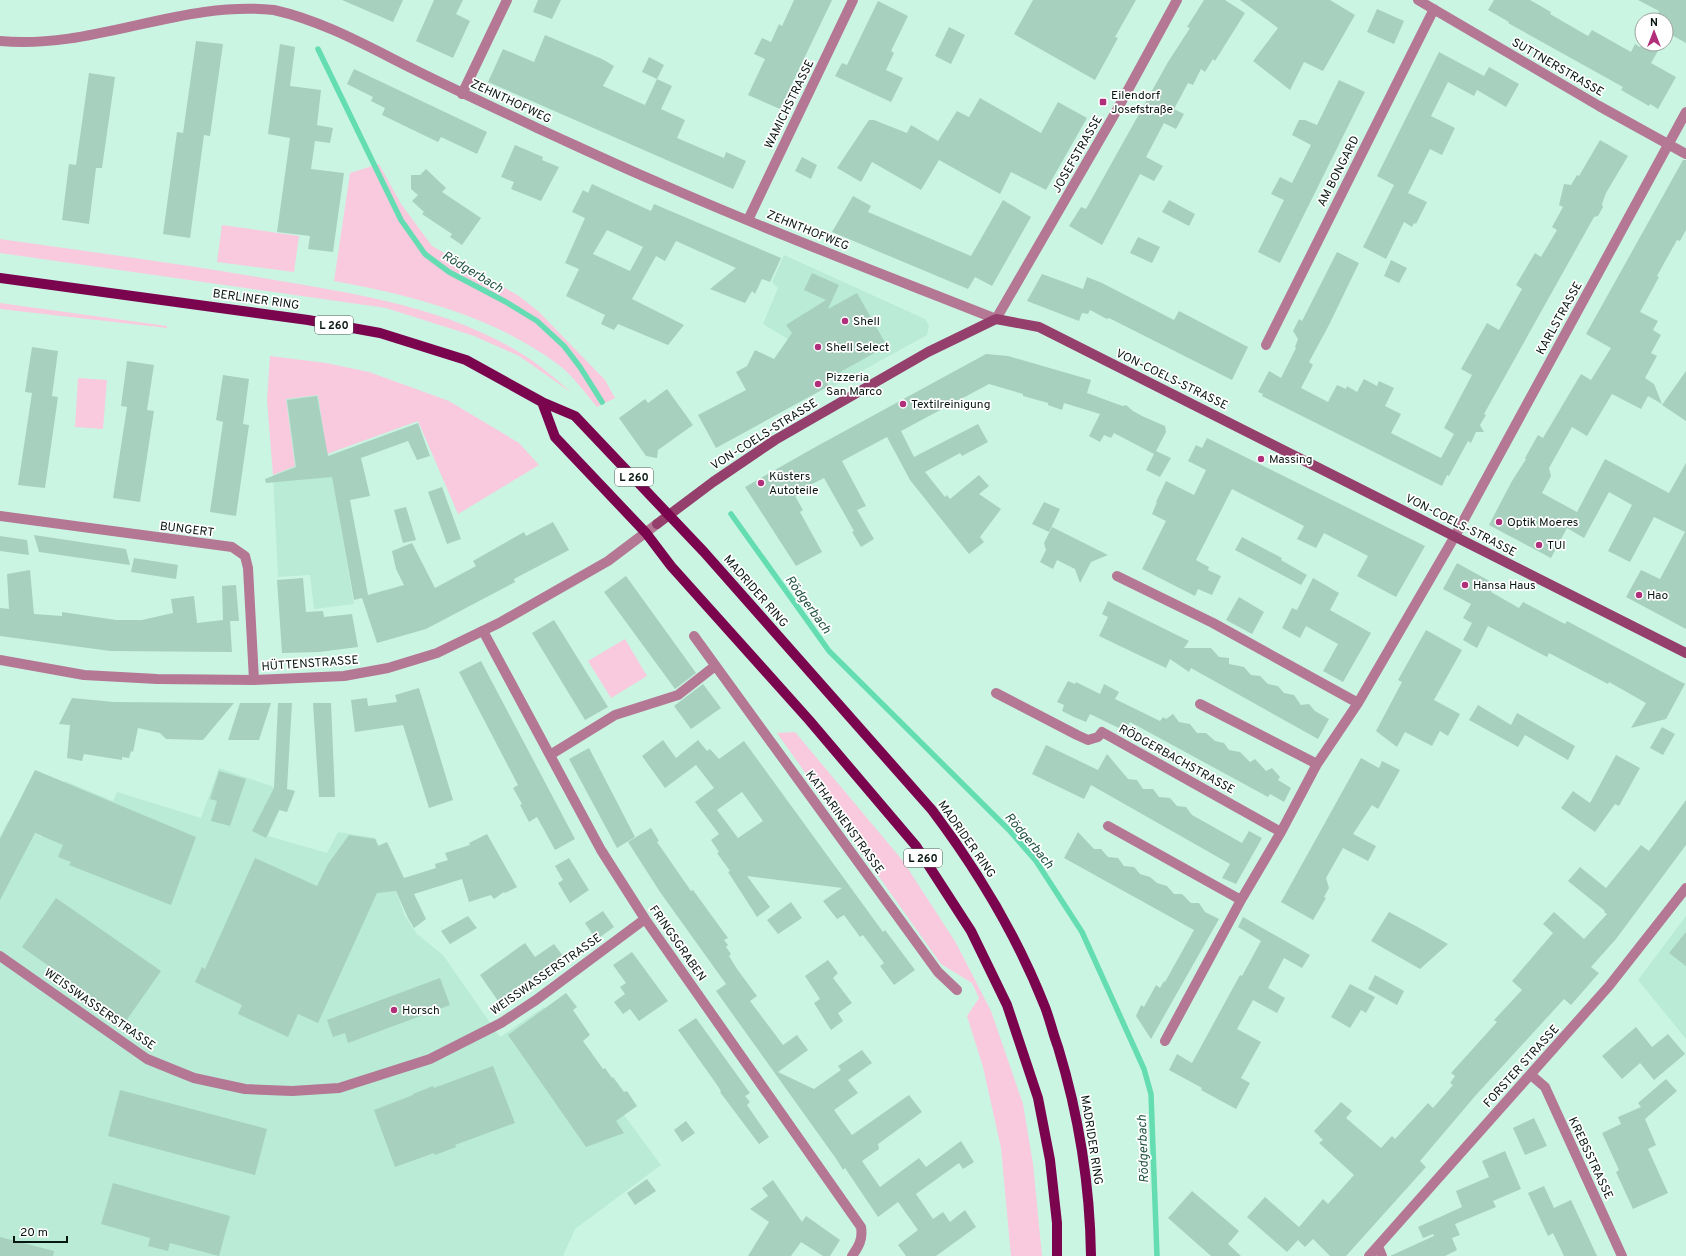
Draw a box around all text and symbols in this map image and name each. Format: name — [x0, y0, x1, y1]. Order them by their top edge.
north arrow — [1634, 12, 1674, 52]
text: N — [1650, 16, 1658, 30]
street label: SUTTNERSTRASSE — [1509, 35, 1606, 101]
street label: WAMICHSTRASSE — [761, 57, 818, 152]
street label: ZEHNTHOFWEG — [468, 76, 554, 128]
place label: Eilendorf Josefstraße — [1111, 88, 1173, 118]
marker: Eilendorf Josefstraße — [1098, 97, 1108, 107]
street label: JOSEFSTRASSE — [1049, 113, 1107, 196]
street label: AM BONGARD — [1314, 133, 1364, 210]
street label: ZEHNTHOFWEG — [764, 207, 851, 255]
water label: Rödgerbach — [439, 248, 505, 297]
street label: KARLSTRASSE — [1533, 279, 1587, 358]
street label: BERLINER RING — [211, 286, 300, 314]
place label: Shell — [853, 314, 880, 330]
road number: L 260 — [315, 316, 353, 334]
marker: Shell — [840, 316, 850, 326]
place label: Shell Select — [826, 340, 889, 356]
marker: Shell Select — [813, 342, 823, 352]
street label: VON-COELS-STRASSE — [1113, 346, 1230, 414]
place label: Pizzeria San Marco — [826, 370, 882, 400]
marker: Pizzeria San Marco — [813, 379, 823, 389]
street label: VON-COELS-STRASSE — [708, 395, 821, 474]
place label: Textilreinigung — [911, 397, 991, 413]
marker: Textilreinigung — [898, 399, 908, 409]
place label: Massing — [1269, 452, 1313, 468]
marker: Massing — [1256, 454, 1266, 464]
road number: L 260 — [615, 468, 653, 486]
place label: Küsters Autoteile — [769, 469, 818, 499]
marker: Küsters Autoteile — [756, 478, 766, 488]
street label: VON-COELS-STRASSE — [1402, 491, 1519, 561]
place label: Optik Moeres — [1507, 515, 1578, 531]
marker: Optik Moeres — [1494, 517, 1504, 527]
street label: BUNGERT — [159, 519, 215, 541]
place label: TUI — [1547, 538, 1566, 554]
marker: TUI — [1534, 540, 1544, 550]
street label: MADRIDER RING — [719, 552, 791, 631]
water label: Rödgerbach — [781, 573, 834, 637]
place label: Hansa Haus — [1473, 578, 1536, 594]
marker: Hansa Haus — [1460, 580, 1470, 590]
place label: Hao — [1647, 588, 1669, 604]
marker: Hao — [1634, 590, 1644, 600]
street label: HÜTTENSTRASSE — [261, 653, 359, 675]
street label: RÖDGERBACHSTRASSE — [1116, 721, 1237, 798]
street label: KATHARINENSTRASSE — [801, 768, 887, 877]
street label: MADRIDER RING — [934, 798, 999, 881]
water label: Rödgerbach — [1000, 810, 1057, 873]
road number: L 260 — [904, 849, 942, 867]
street label: FRINGSGRABEN — [645, 902, 709, 985]
street label: WEISSWASSERSTRASSE — [488, 930, 605, 1019]
street label: WEISSWASSERSTRASSE — [41, 965, 158, 1054]
place label: Horsch — [402, 1003, 440, 1019]
marker: Horsch — [389, 1005, 399, 1015]
street label: FORSTER STRASSE — [1480, 1022, 1563, 1111]
street label: MADRIDER RING — [1076, 1094, 1106, 1186]
water label: Rödgerbach — [1135, 1115, 1153, 1183]
street label: KREBSSTRASSE — [1564, 1115, 1616, 1202]
scale bar — [14, 1218, 67, 1244]
text: 20 m — [20, 1225, 48, 1241]

